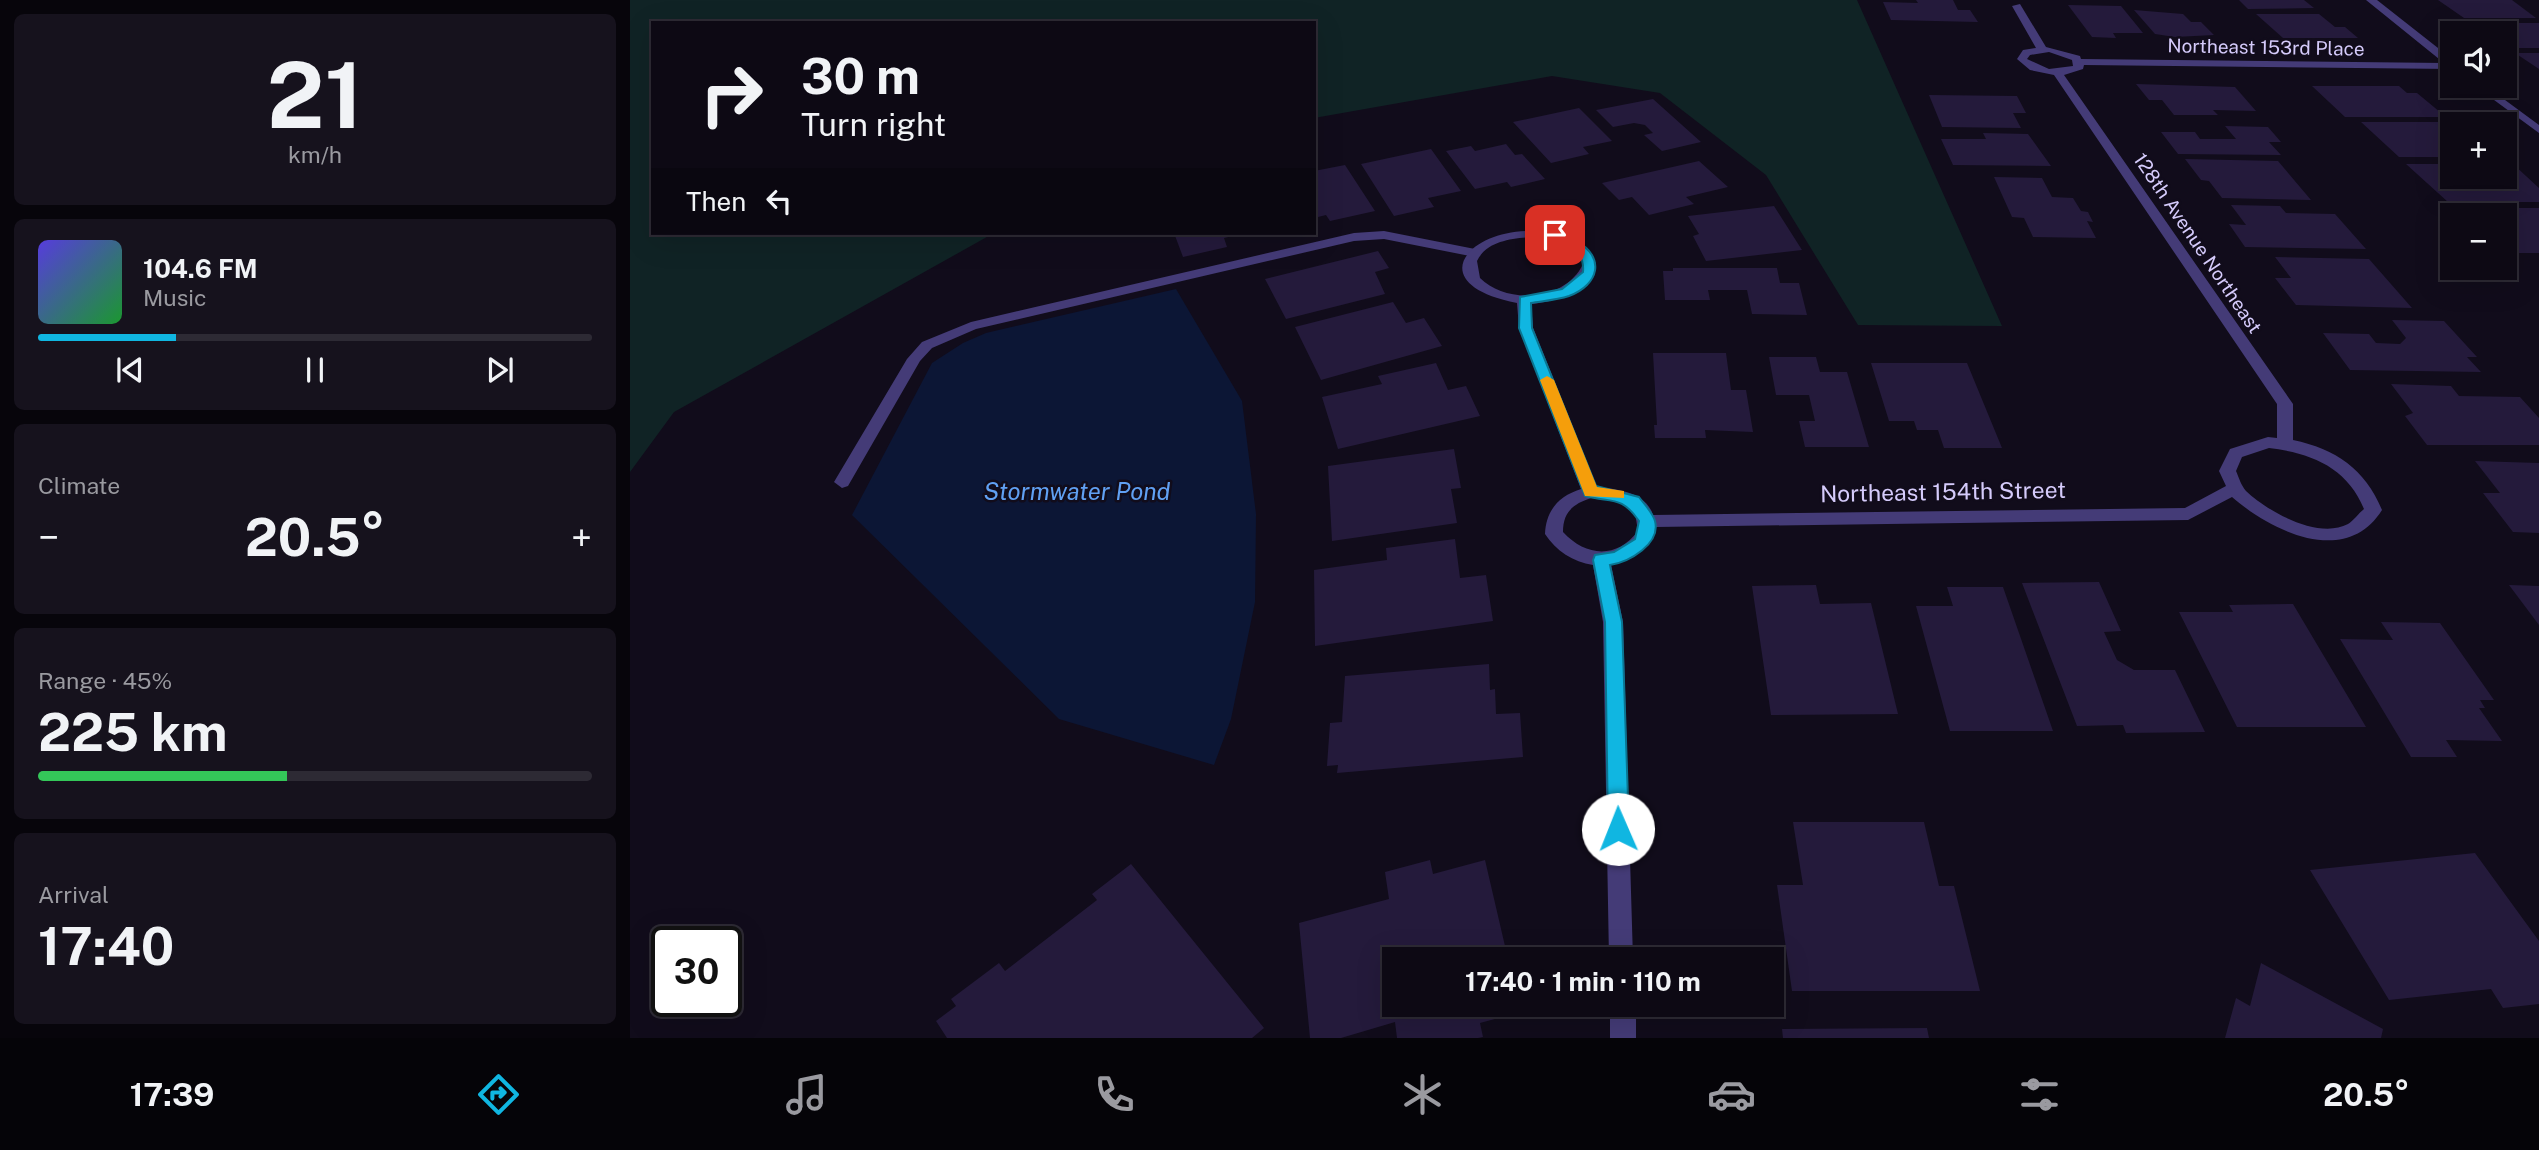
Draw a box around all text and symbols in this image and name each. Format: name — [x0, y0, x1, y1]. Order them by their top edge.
map controls — [2440, 21, 2517, 280]
button: sound — [2440, 21, 2517, 98]
street label: Northeast 153rd Place — [2167, 34, 2365, 60]
text: 21 — [267, 42, 363, 148]
text: 30 m — [801, 47, 920, 105]
icon: right — [686, 49, 777, 140]
text: Turn right — [801, 106, 946, 143]
button: + — [2440, 112, 2517, 189]
text: km/h — [288, 141, 342, 168]
street label: 128th Avenue Northeast — [2130, 149, 2266, 337]
icon: left — [760, 182, 798, 220]
text: Then — [686, 186, 746, 217]
button: − — [2440, 203, 2517, 280]
pin — [1525, 205, 1585, 265]
icon: arrive — [1536, 216, 1574, 254]
text: 104.6 FM — [143, 253, 258, 284]
text: Music — [143, 284, 207, 311]
icon: previous — [111, 351, 149, 389]
icon: pause — [296, 351, 334, 389]
icon: next — [481, 351, 519, 389]
text: Climate — [38, 472, 120, 499]
street label: Northeast 154th Street — [1820, 476, 2066, 507]
water label: Stormwater Pond — [984, 477, 1171, 505]
text: 20.5° — [245, 507, 385, 568]
text: − — [38, 515, 59, 560]
text: + — [571, 515, 592, 560]
text: Range · 45% — [38, 667, 172, 694]
text: 225 km — [38, 702, 228, 763]
position arrow — [1581, 792, 1655, 866]
text: Arrival — [38, 881, 109, 908]
text: 17:40 — [38, 916, 174, 977]
speed limit sign: 30 — [651, 926, 742, 1017]
text: 17:40 · 1 min · 110 m — [1465, 966, 1701, 997]
icon: directions — [474, 1070, 523, 1119]
icon: music — [782, 1070, 831, 1119]
icon: phone — [1090, 1070, 1139, 1119]
icon: climate — [1398, 1070, 1447, 1119]
icon: car — [1707, 1070, 1756, 1119]
icon: filters — [2015, 1070, 2064, 1119]
text: 17:39 — [130, 1076, 214, 1113]
text: 20.5° — [2323, 1076, 2409, 1113]

